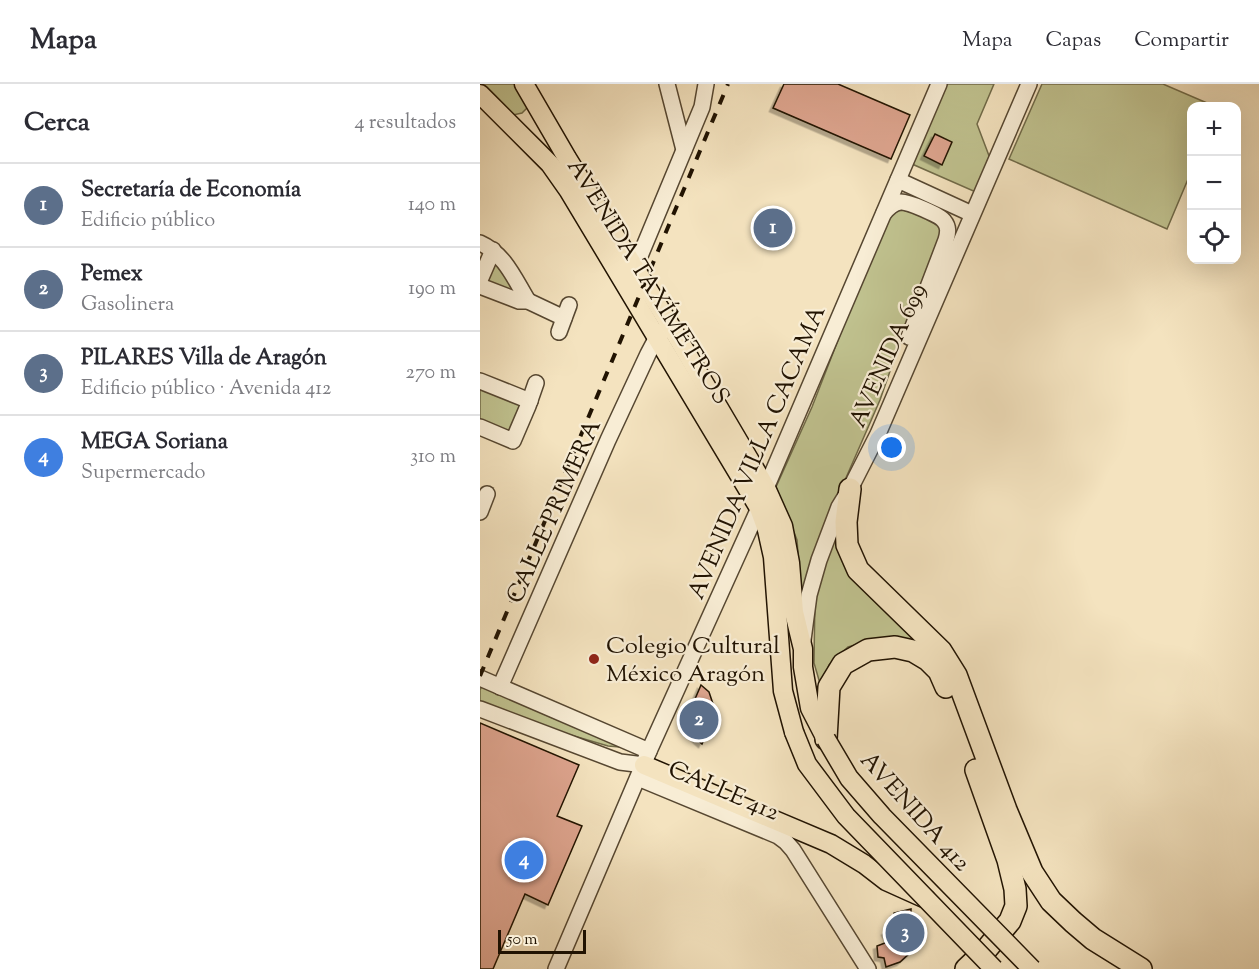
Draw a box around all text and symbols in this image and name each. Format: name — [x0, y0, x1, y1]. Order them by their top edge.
text: Mapa — [30, 21, 97, 61]
text: Mapa — [962, 26, 1012, 56]
text: Capas — [1045, 26, 1101, 56]
text: Compartir — [1134, 26, 1229, 56]
map controls — [1187, 102, 1241, 264]
button: + — [1187, 102, 1241, 156]
text: Cerca — [24, 105, 90, 142]
text: 4 resultados — [354, 109, 456, 138]
street label: AVENIDA TAXÍMETROS — [558, 152, 737, 412]
button: − — [1187, 156, 1241, 210]
text: Secretaría de Economía — [81, 175, 301, 207]
text: 1 — [40, 191, 47, 220]
text: 140 m — [408, 191, 456, 220]
pin: 1 — [754, 206, 792, 250]
text: Edificio público — [81, 207, 215, 236]
button: locate — [1187, 210, 1241, 264]
text: Pemex — [81, 259, 143, 291]
text: 2 — [39, 275, 48, 304]
text: 190 m — [408, 275, 456, 304]
street label: AVENIDA 699 — [842, 278, 936, 433]
text: Gasolinera — [81, 291, 174, 320]
street label: AVENIDA VILLA CACAMA — [680, 300, 835, 605]
text: PILARES Villa de Aragón — [81, 343, 327, 375]
text: 3 — [39, 359, 48, 388]
text: 270 m — [406, 359, 456, 388]
text: Edificio público · Avenida 412 — [81, 375, 331, 404]
street label: CALLE PRIMERA — [499, 414, 611, 609]
text: MEGA Soriana — [81, 427, 228, 459]
your location — [877, 433, 906, 462]
text: 4 — [38, 443, 49, 472]
text: 310 m — [410, 443, 456, 472]
text: Supermercado — [81, 459, 206, 488]
place label: Colegio Cultural México Aragón — [606, 630, 780, 692]
marker: Colegio Cultural México Aragón — [587, 652, 601, 666]
pin: 2 — [680, 698, 718, 742]
street label: AVENIDA 412 — [851, 745, 978, 880]
street label: CALLE 412 — [662, 753, 784, 831]
pin: 4 — [504, 838, 543, 882]
pin: 3 — [886, 910, 924, 956]
scale bar — [498, 927, 586, 954]
text: 50 m — [507, 929, 538, 952]

